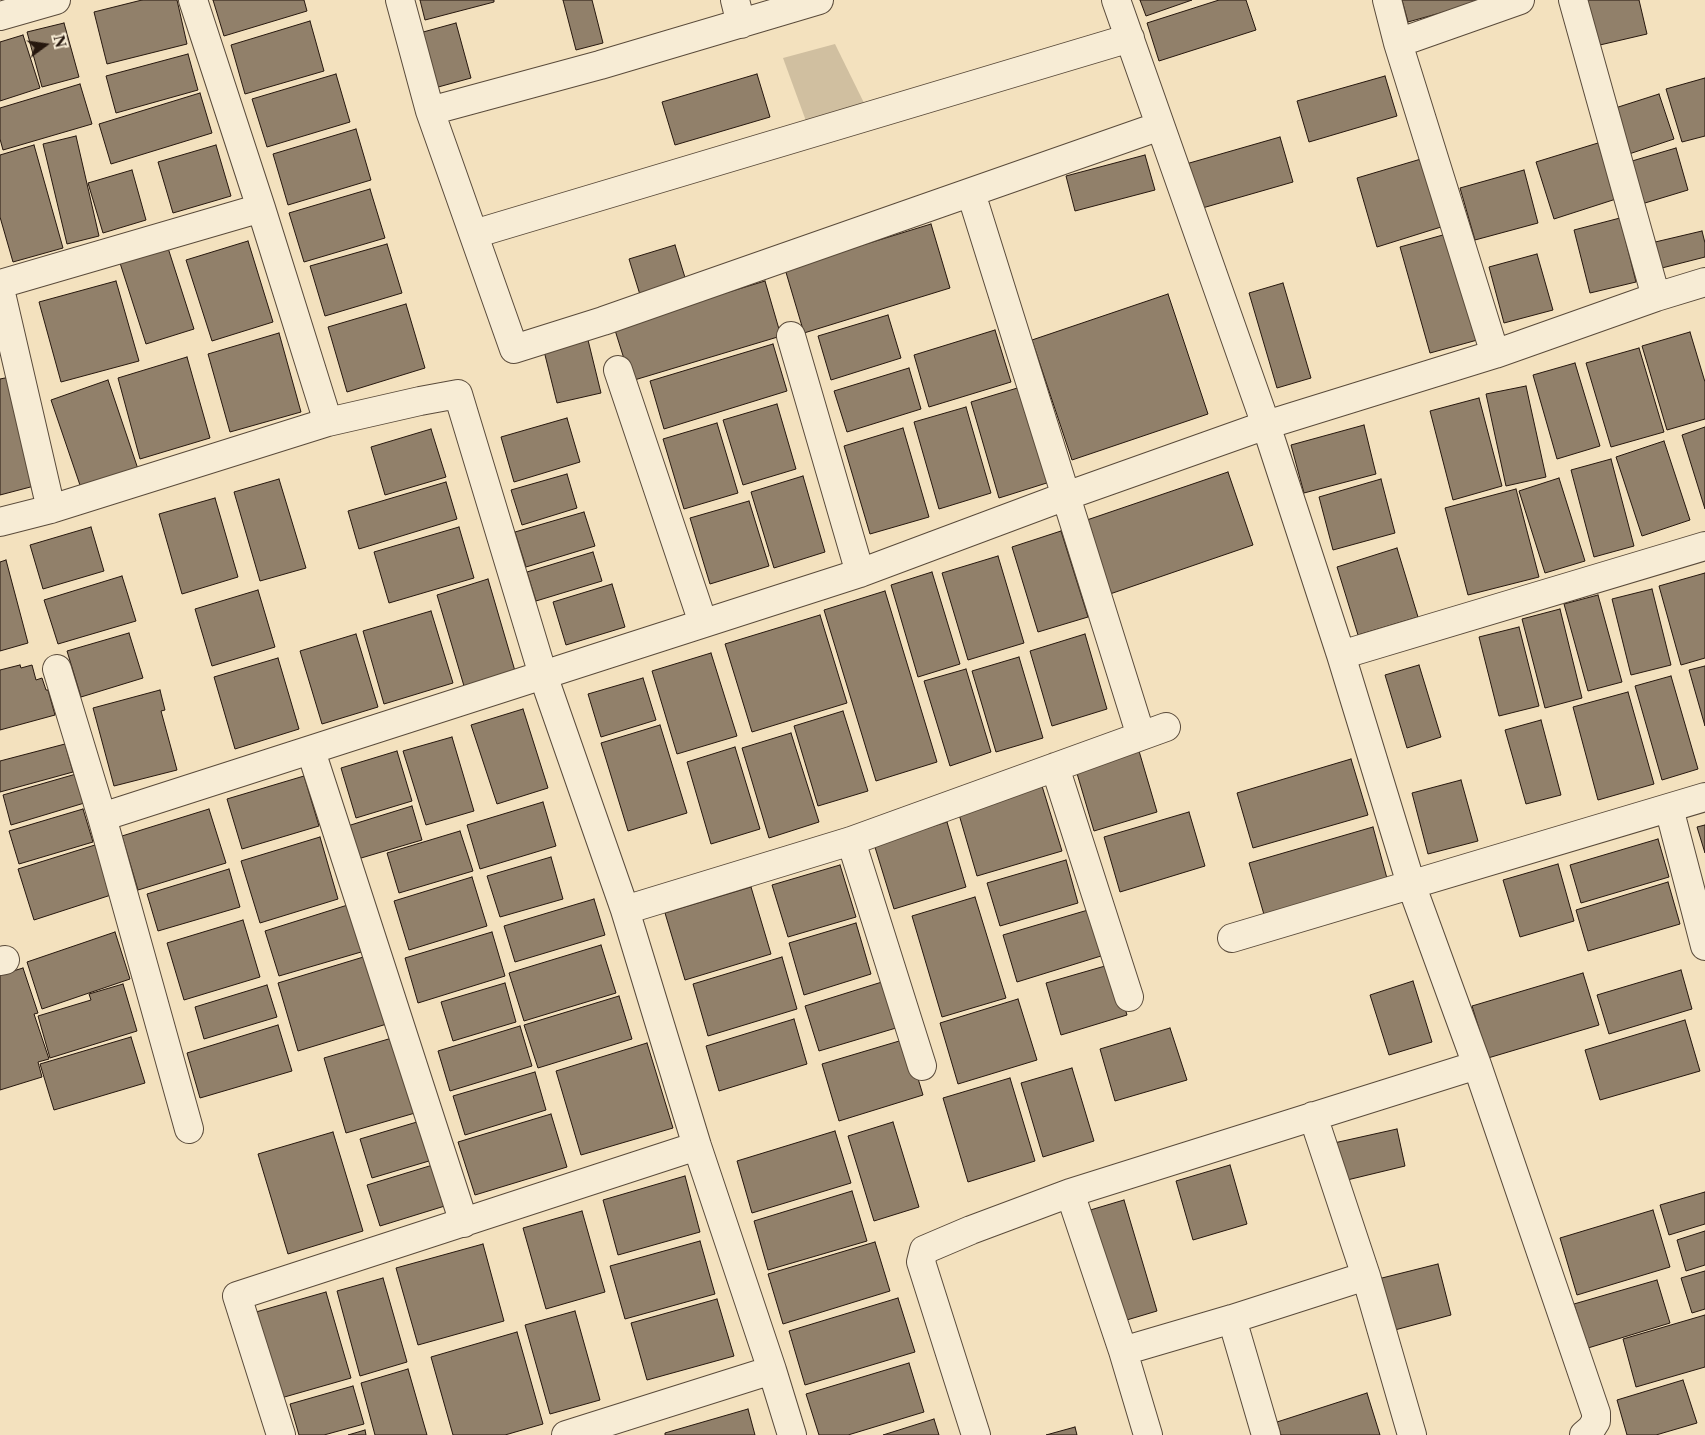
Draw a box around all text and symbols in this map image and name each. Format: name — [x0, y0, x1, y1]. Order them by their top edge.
north arrow — [20, 20, 70, 70]
text: N — [49, 33, 70, 49]

